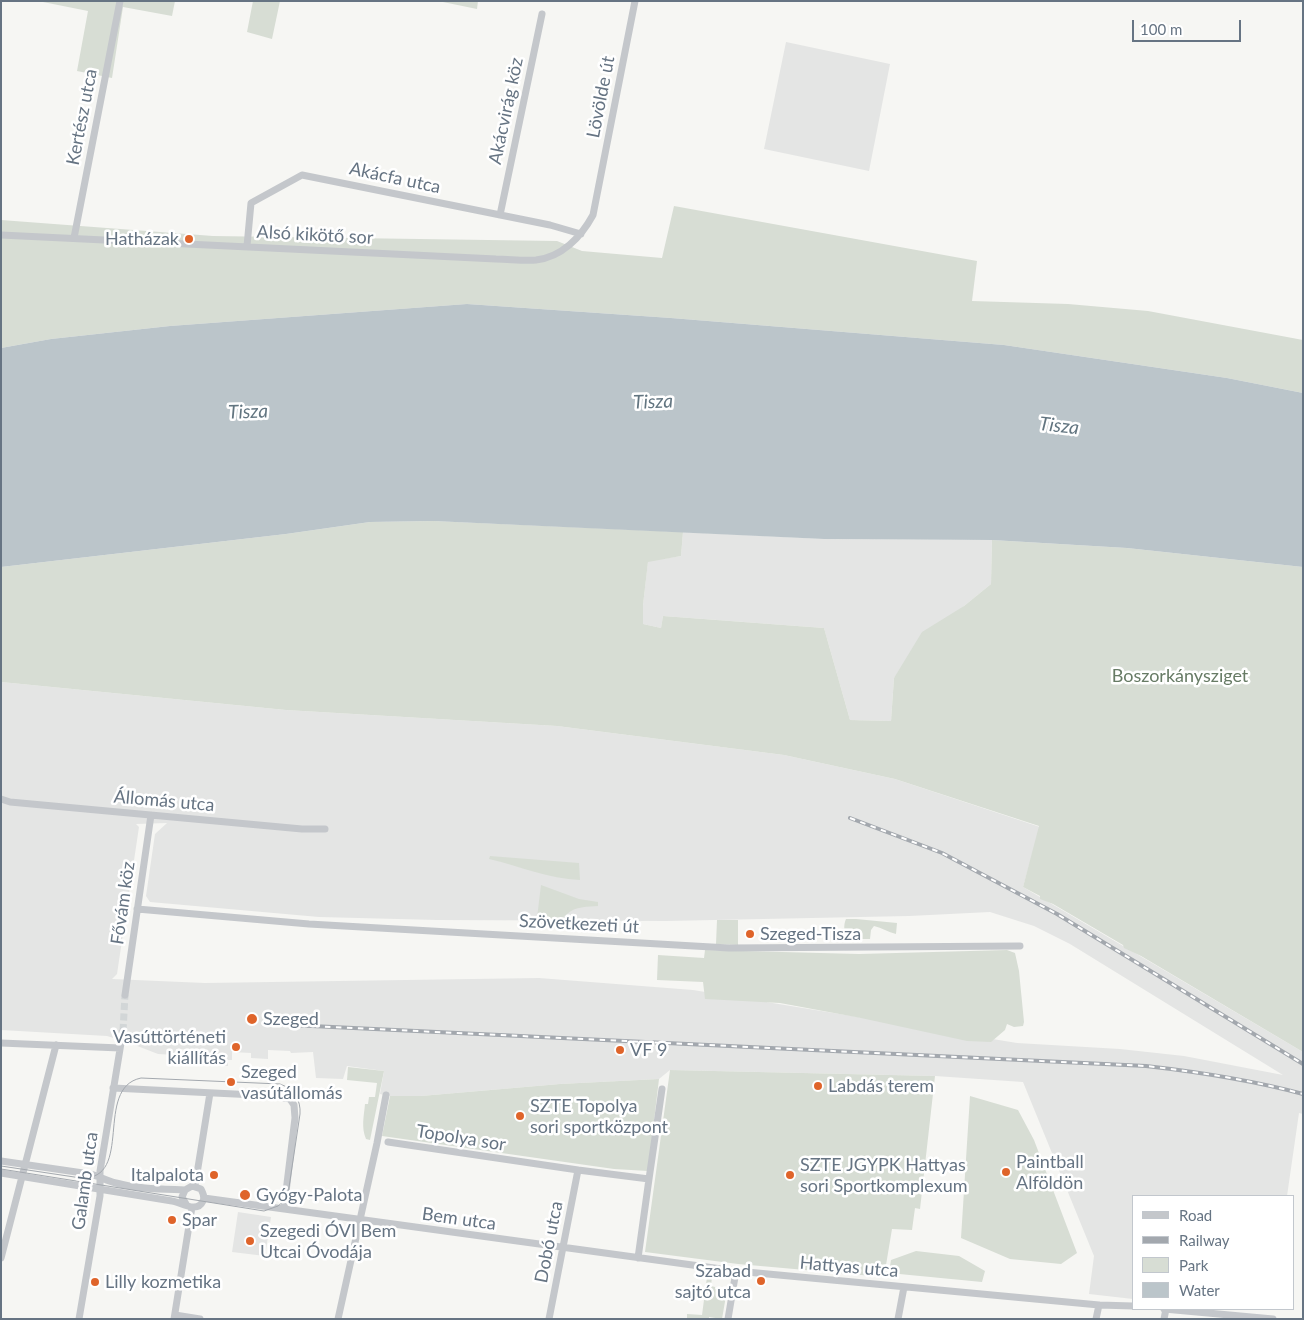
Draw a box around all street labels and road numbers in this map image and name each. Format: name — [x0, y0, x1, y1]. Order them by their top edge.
street label: Lövölde út — [583, 54, 619, 140]
street label: Akácvirág köz — [484, 56, 528, 166]
street label: Kertész utca — [62, 67, 102, 167]
street label: Akácfa utca — [347, 158, 443, 198]
street label: Alsó kikötő sor — [256, 221, 374, 249]
street label: Állomás utca — [113, 786, 215, 816]
street label: Fővám köz — [106, 860, 140, 946]
street label: Szövetkezeti út — [519, 910, 639, 938]
street label: Topolya sor — [415, 1120, 507, 1156]
street label: Galamb utca — [67, 1131, 103, 1231]
street label: Dobó utca — [531, 1199, 567, 1285]
street label: Bem utca — [421, 1203, 497, 1235]
street label: Hattyas utca — [799, 1252, 899, 1282]

